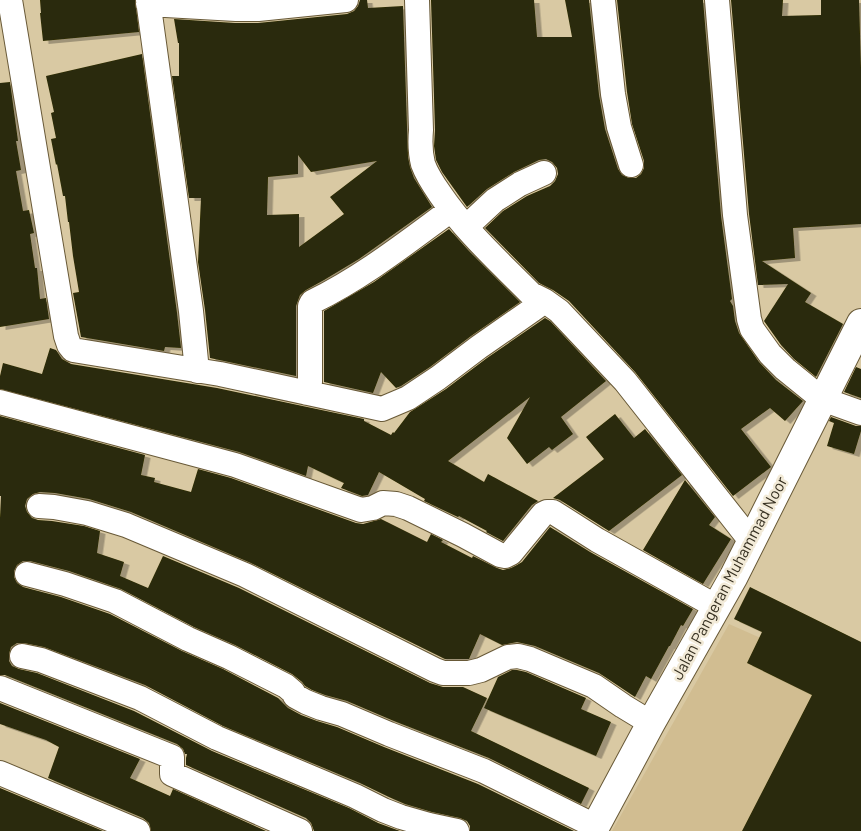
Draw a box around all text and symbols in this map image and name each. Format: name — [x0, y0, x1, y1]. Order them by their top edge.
street label: Jalan Pangeran Muhammad Noor — [667, 473, 790, 683]

